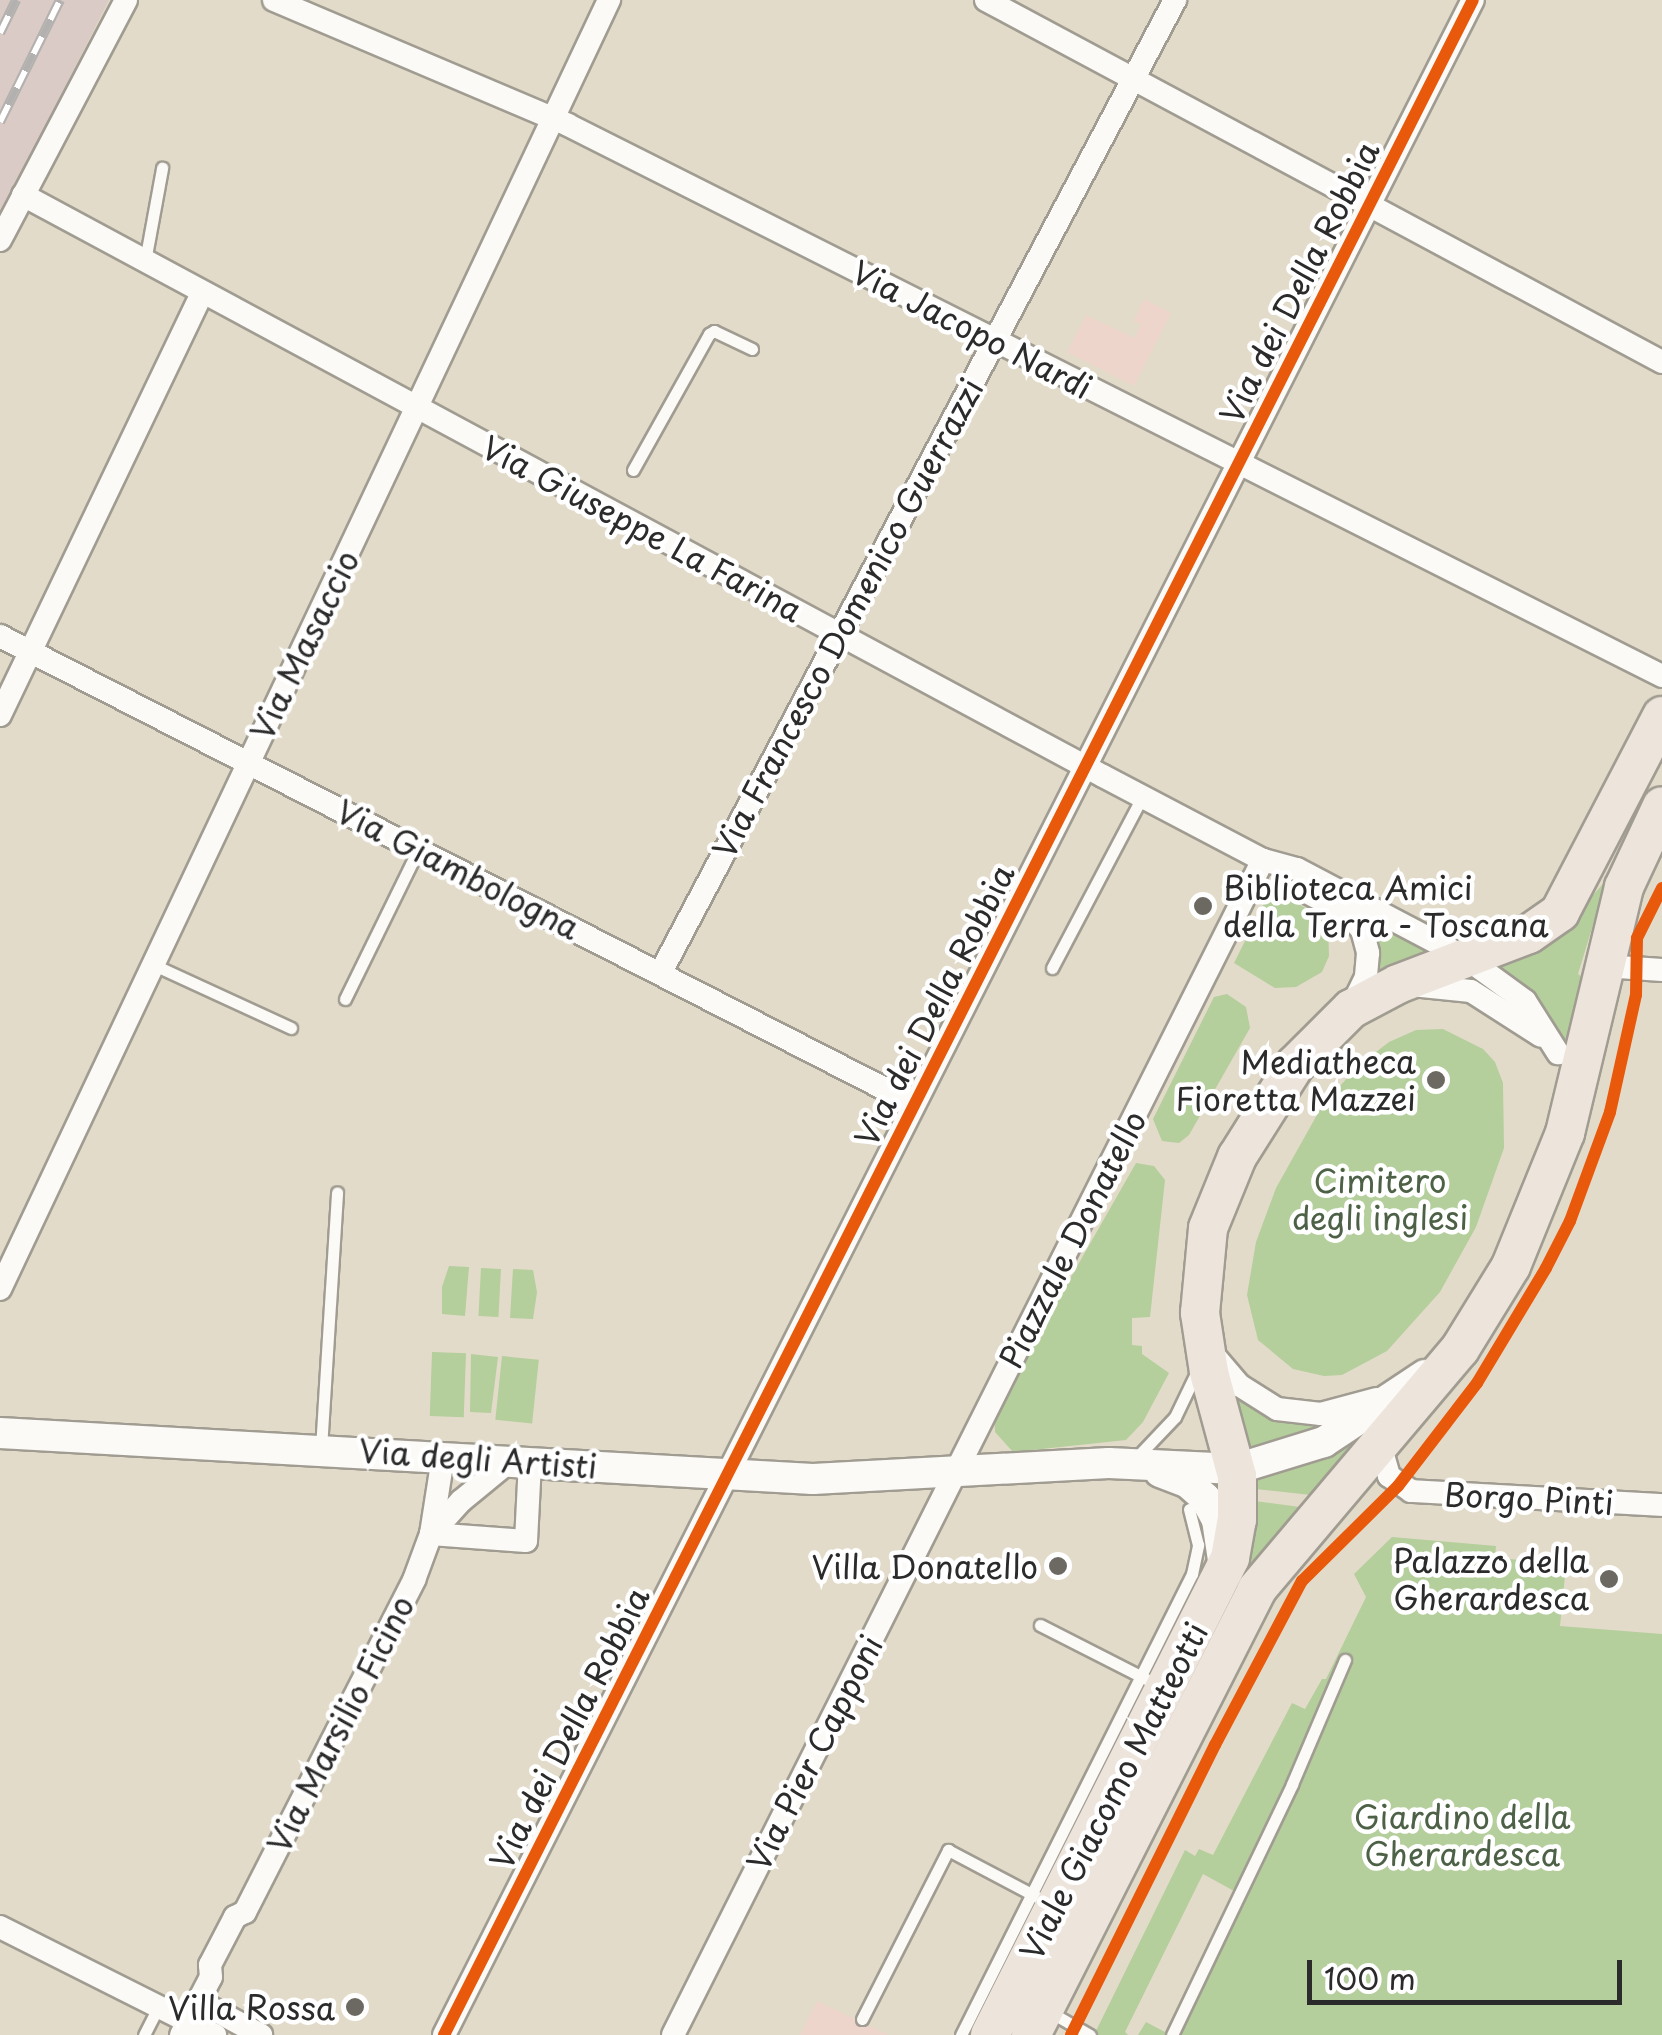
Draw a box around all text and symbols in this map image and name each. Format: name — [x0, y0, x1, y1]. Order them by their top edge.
street label: Via dei Della Robbia — [1212, 135, 1386, 429]
street label: Via Jacopo Nardi — [845, 252, 1099, 406]
street label: Via Francesco Domenico Guerrazzi — [705, 373, 989, 863]
street label: Via Giuseppe La Farina — [473, 426, 811, 630]
street label: Via Masaccio — [242, 544, 366, 746]
street label: Via Giambologna — [331, 791, 585, 947]
street label: Via dei Della Robbia — [847, 858, 1021, 1152]
place label: Biblioteca Amici della Terra - Toscana — [1223, 869, 1550, 944]
marker: Biblioteca Amici della Terra - Toscana — [1192, 895, 1214, 917]
place label: Mediatheca Fioretta Mazzei — [1176, 1043, 1416, 1118]
marker: Mediatheca Fioretta Mazzei — [1425, 1069, 1447, 1091]
street label: Piazzale Donatello — [990, 1103, 1154, 1375]
park label: Cimitero degli inglesi — [1291, 1162, 1469, 1237]
street label: Via degli Artisti — [358, 1431, 598, 1485]
street label: Borgo Pinti — [1443, 1474, 1615, 1522]
place label: Palazzo della Gherardesca — [1390, 1542, 1589, 1617]
place label: Villa Donatello — [810, 1547, 1038, 1585]
marker: Villa Donatello — [1047, 1555, 1069, 1577]
marker: Palazzo della Gherardesca — [1598, 1568, 1620, 1590]
street label: Via dei Della Robbia — [482, 1581, 656, 1875]
street label: Via Marsilio Ficino — [258, 1589, 422, 1859]
street label: Viale Giacomo Matteotti — [1010, 1614, 1216, 1968]
street label: Via Pier Capponi — [738, 1628, 890, 1878]
park label: Giardino della Gherardesca — [1354, 1798, 1570, 1873]
scale bar — [1312, 1940, 1627, 2002]
text: 100 m — [1324, 1955, 1416, 2000]
place label: Villa Rossa — [168, 1988, 335, 2026]
marker: Villa Rossa — [344, 1996, 366, 2018]

